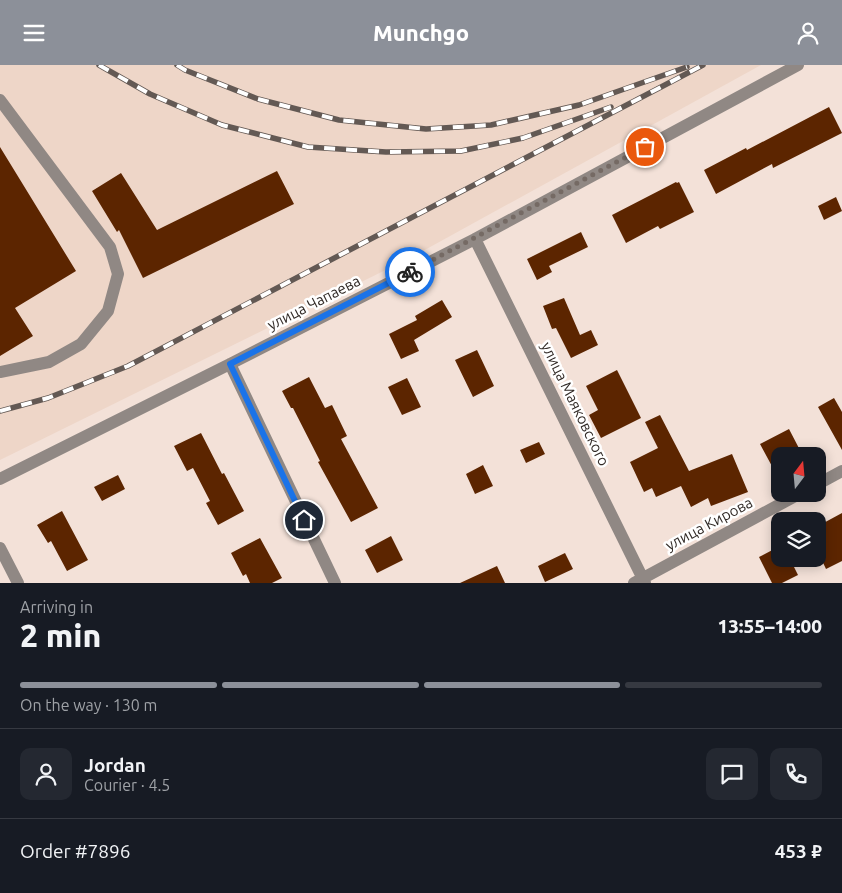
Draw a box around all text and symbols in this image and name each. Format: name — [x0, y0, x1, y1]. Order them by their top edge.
icon: menu — [20, 19, 48, 47]
icon: person — [794, 19, 822, 47]
text: Munchgo — [373, 20, 469, 45]
pin — [624, 126, 666, 168]
icon: bag — [631, 133, 659, 161]
courier — [385, 247, 435, 297]
icon: bike — [396, 258, 424, 286]
street label: улица Чапаева — [264, 272, 363, 333]
street label: улица Маяковского — [538, 339, 613, 469]
north arrow — [771, 447, 826, 503]
map controls — [771, 447, 826, 567]
street label: улица Кирова — [662, 494, 755, 554]
pin — [283, 499, 325, 541]
icon: home — [290, 506, 318, 534]
button: layers — [771, 512, 826, 567]
text: Arriving in — [20, 598, 93, 616]
text: 13:55–14:00 — [717, 615, 822, 637]
text: 2 min — [20, 617, 101, 653]
text: On the way · 130 m — [20, 696, 157, 714]
button: person — [20, 748, 72, 800]
button: chat — [706, 748, 758, 800]
button: phone — [770, 748, 822, 800]
text: Jordan — [84, 754, 146, 776]
text: Courier · 4.5 — [84, 776, 170, 794]
text: Order #7896 — [20, 840, 130, 862]
text: 453 ₽ — [775, 840, 822, 862]

